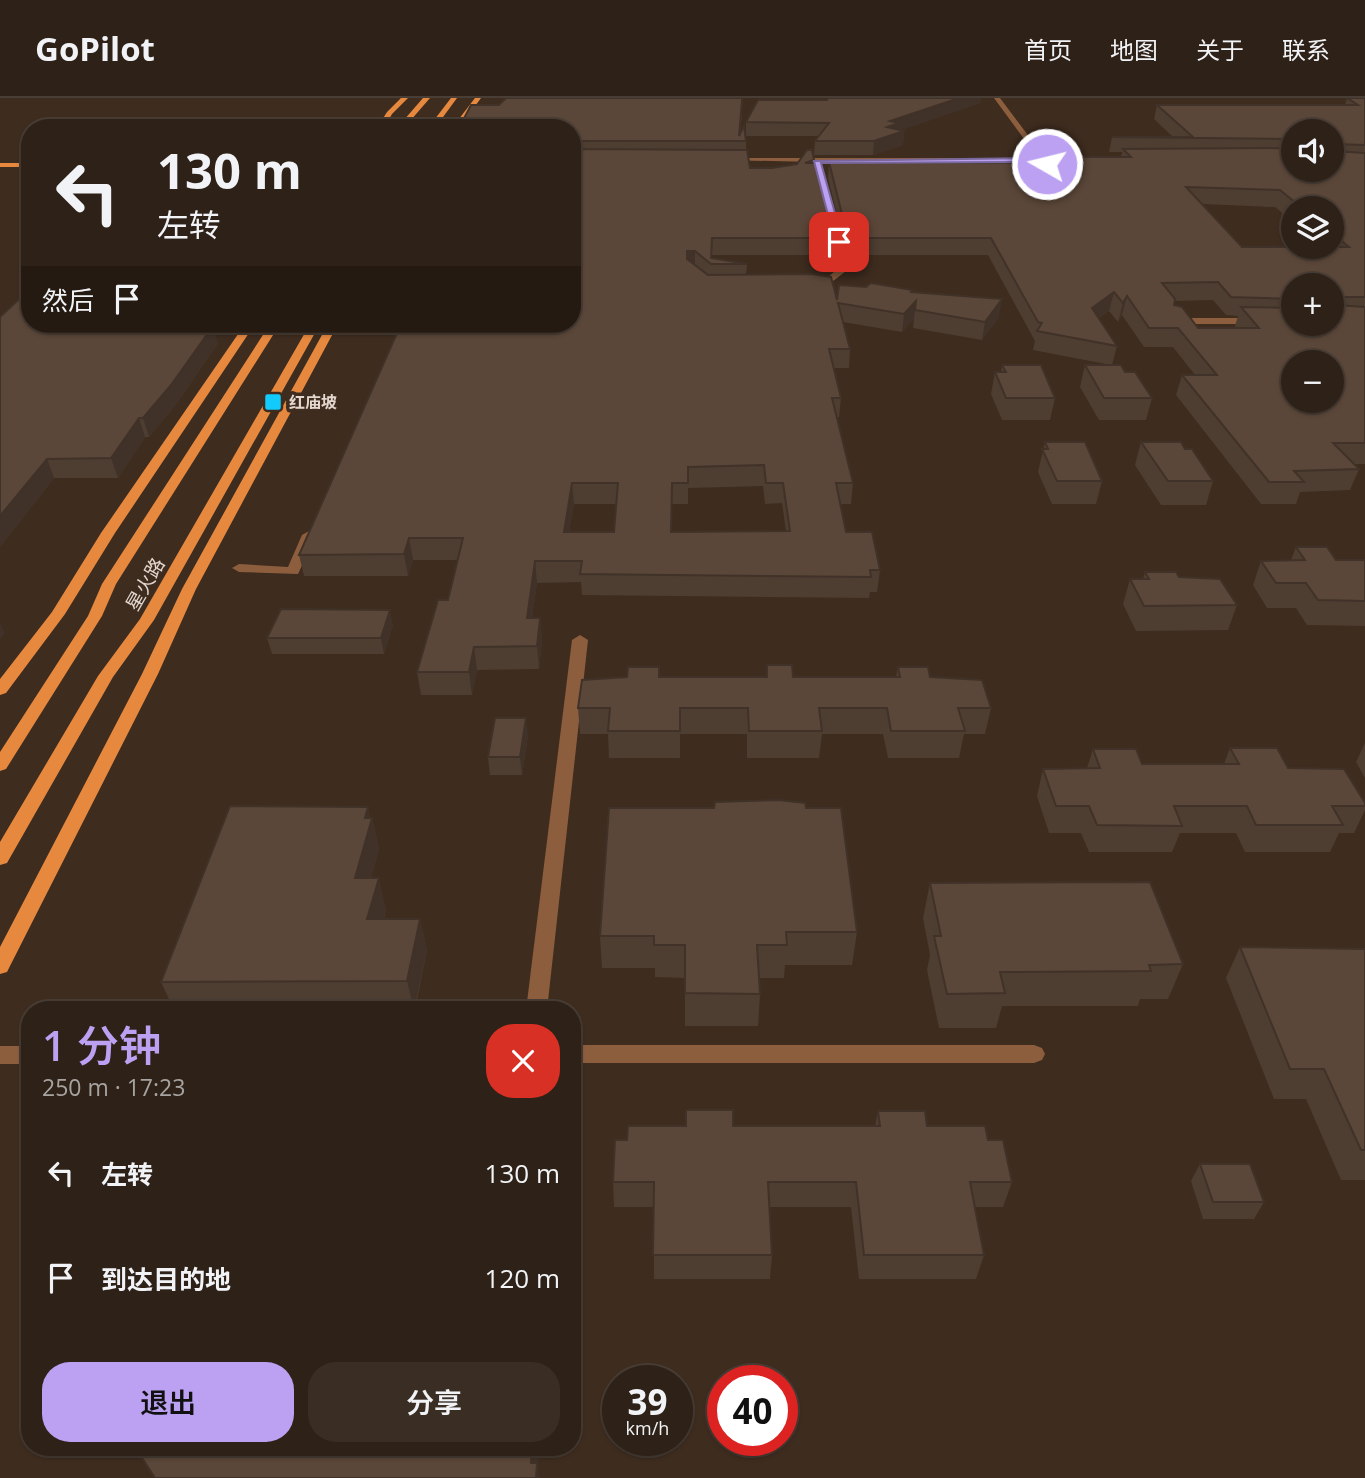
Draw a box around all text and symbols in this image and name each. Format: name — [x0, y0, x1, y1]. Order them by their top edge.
text: GoPilot — [35, 26, 155, 71]
text: 首页 — [1024, 33, 1072, 66]
text: 地图 — [1110, 33, 1158, 66]
text: 关于 — [1196, 33, 1244, 66]
text: 联系 — [1282, 33, 1330, 66]
map controls — [1281, 119, 1344, 413]
button: sound — [1281, 119, 1344, 182]
position arrow — [1010, 127, 1084, 201]
text: 130 m — [157, 137, 302, 203]
icon: left — [42, 147, 133, 238]
button: layers — [1281, 196, 1344, 259]
text: 左转 — [157, 203, 221, 246]
pin — [809, 212, 869, 272]
icon: arrive — [820, 223, 858, 261]
button: + — [1281, 273, 1344, 336]
icon: arrive — [108, 280, 146, 318]
text: 然后 — [42, 282, 94, 318]
button: − — [1281, 350, 1344, 413]
place label: 红庙坡 — [289, 391, 337, 413]
marker: 红庙坡 — [263, 392, 283, 412]
street label: 星火路 — [119, 553, 171, 615]
text: 1 分钟 — [42, 1016, 161, 1073]
button: close — [486, 1024, 560, 1098]
text: 250 m · 17:23 — [42, 1071, 185, 1103]
icon: left — [42, 1154, 80, 1192]
text: 130 m — [485, 1155, 560, 1191]
text: 左转 — [101, 1156, 153, 1192]
icon: arrive — [42, 1259, 80, 1297]
text: 120 m — [485, 1260, 560, 1296]
text: 到达目的地 — [101, 1261, 231, 1297]
button: 退出 — [42, 1362, 294, 1442]
button: 分享 — [308, 1362, 560, 1442]
speed limit sign: 40 — [707, 1365, 798, 1456]
text: 39 — [627, 1378, 668, 1425]
text: km/h — [626, 1416, 669, 1440]

